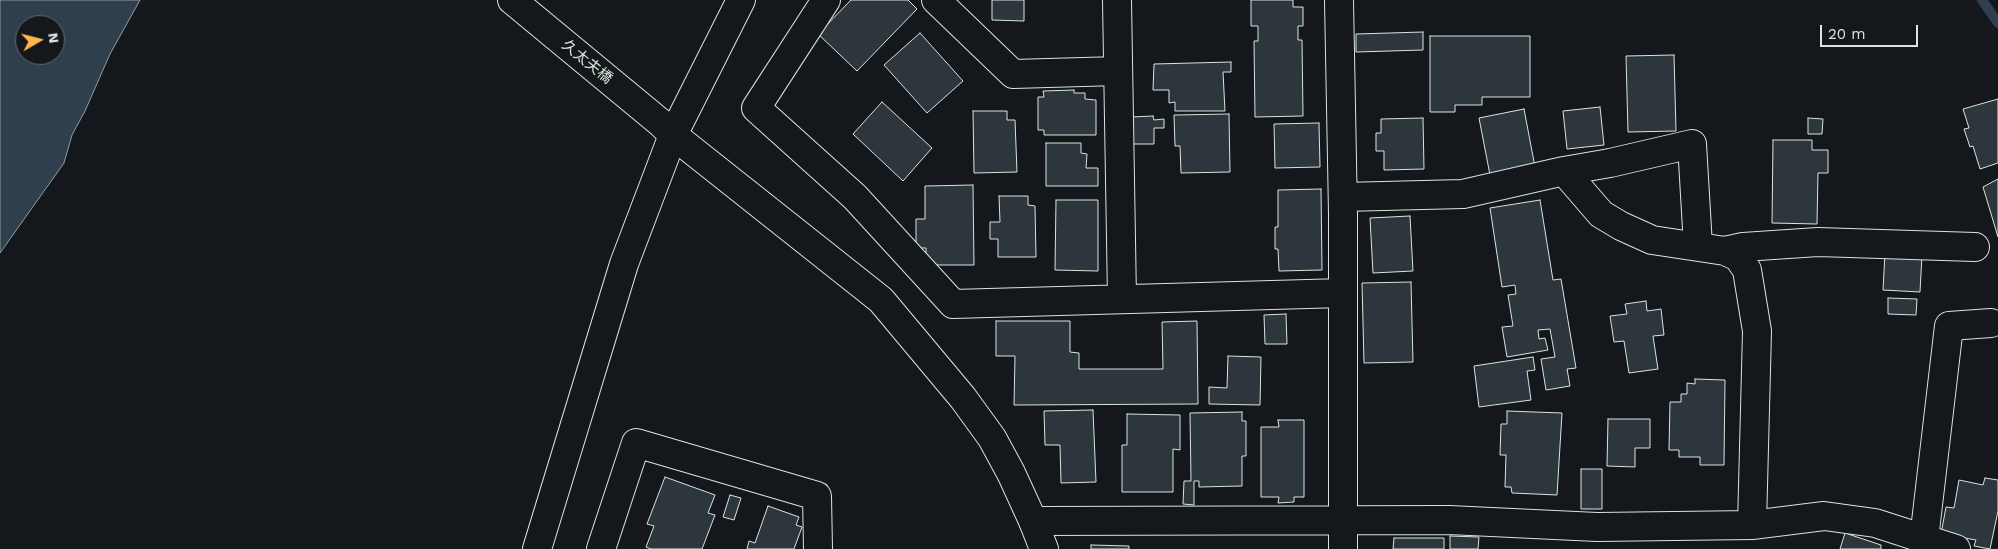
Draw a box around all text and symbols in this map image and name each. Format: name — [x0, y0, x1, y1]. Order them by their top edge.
north arrow — [15, 15, 65, 65]
scale bar — [1823, 15, 1920, 47]
text: 20 m — [1828, 25, 1866, 43]
text: N — [45, 32, 63, 44]
street label: 久太夫橋 — [558, 36, 616, 88]

